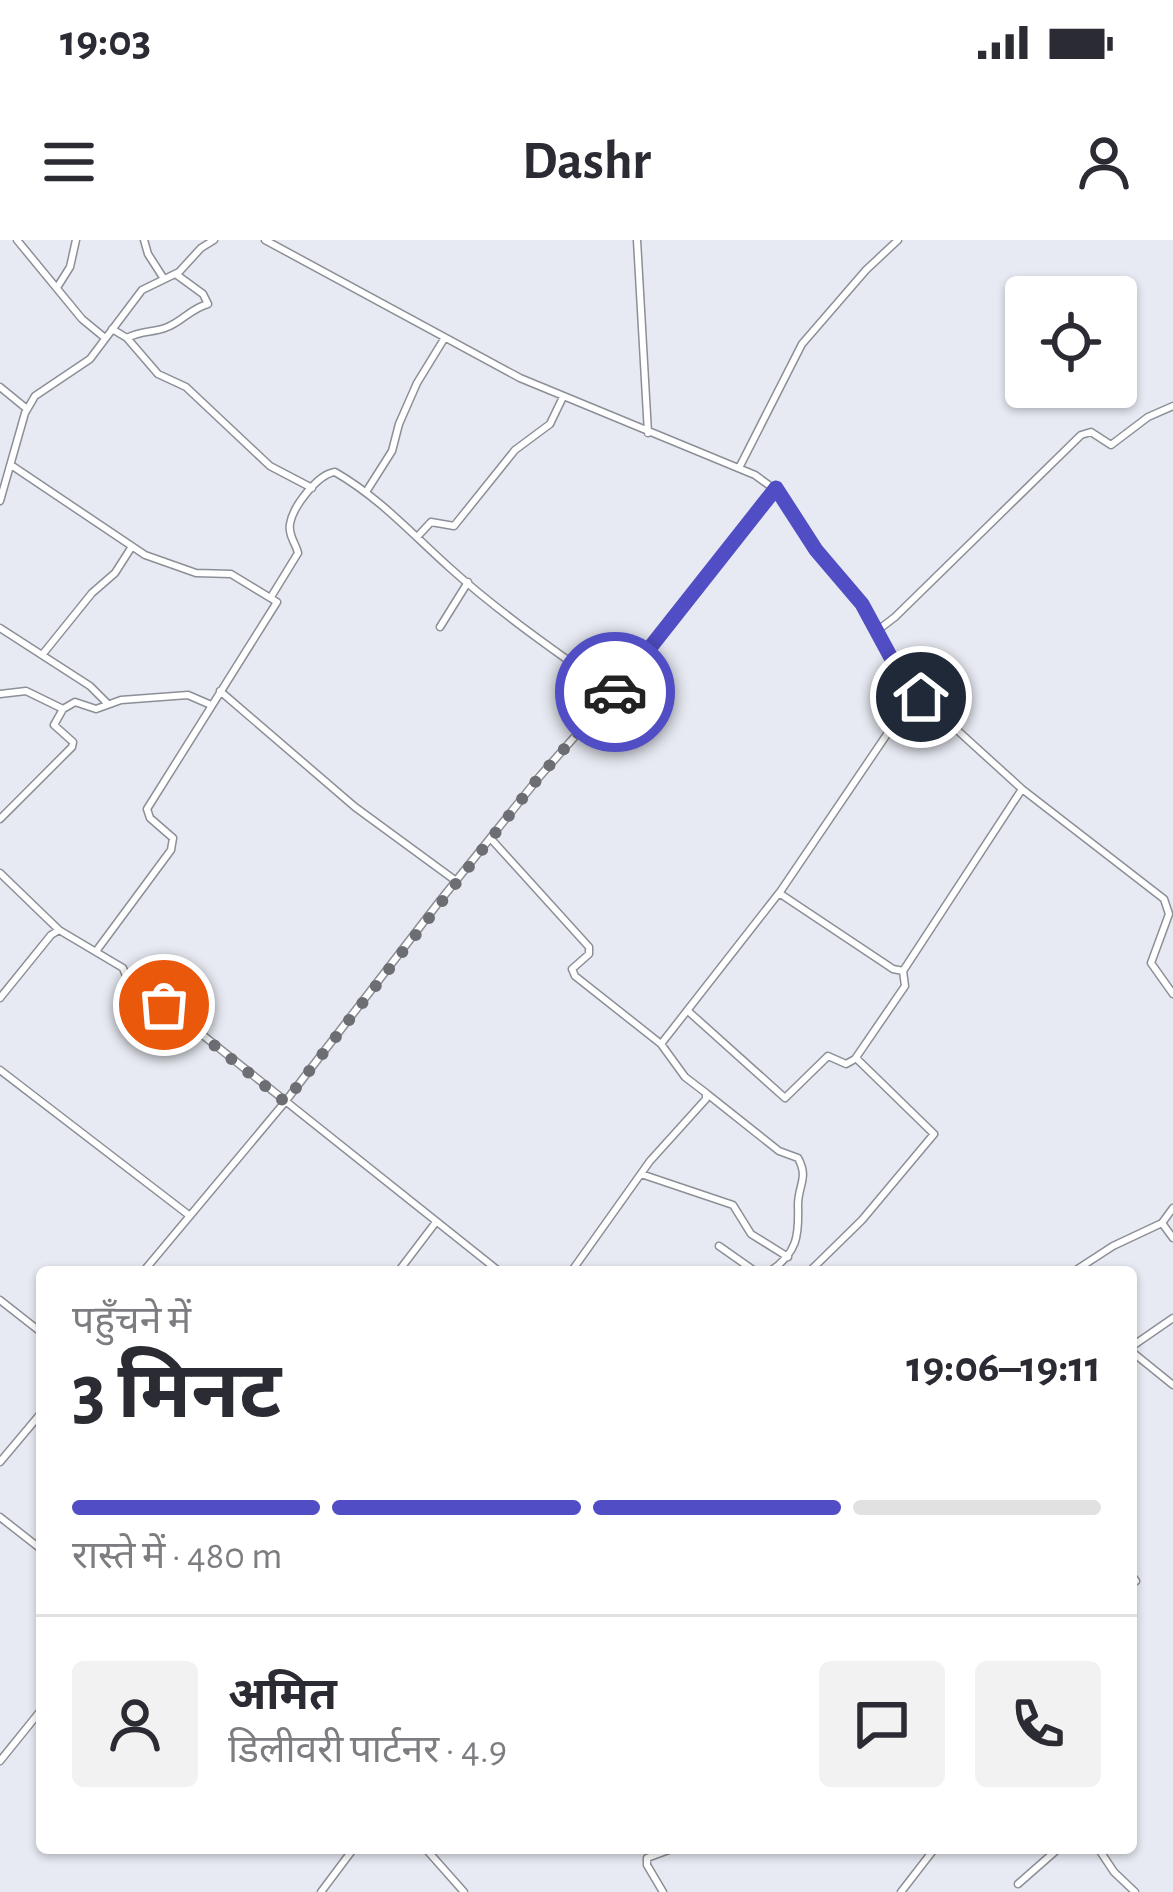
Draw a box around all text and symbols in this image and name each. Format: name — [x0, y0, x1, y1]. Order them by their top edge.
text: 19:03 — [60, 19, 151, 64]
icon: menu — [36, 129, 102, 195]
icon: person — [1071, 129, 1137, 195]
text: Dashr — [522, 135, 651, 189]
map controls — [1005, 276, 1137, 408]
button: locate — [1005, 276, 1137, 408]
courier — [555, 632, 675, 752]
pin — [870, 646, 972, 748]
icon: car — [582, 659, 648, 725]
icon: home — [888, 664, 954, 730]
pin — [113, 954, 215, 1056]
icon: bag — [131, 972, 197, 1038]
text: पहुँचने में — [72, 1302, 191, 1341]
text: 19:06–19:11 — [906, 1345, 1101, 1390]
text: 3 मिनट — [72, 1355, 281, 1433]
text: रास्ते में · 480 m — [72, 1537, 282, 1576]
button: person — [72, 1661, 198, 1787]
button: chat — [819, 1661, 945, 1787]
button: phone — [975, 1661, 1101, 1787]
text: अमित — [228, 1673, 337, 1718]
text: डिलीवरी पार्टनर · 4.9 — [228, 1731, 507, 1770]

